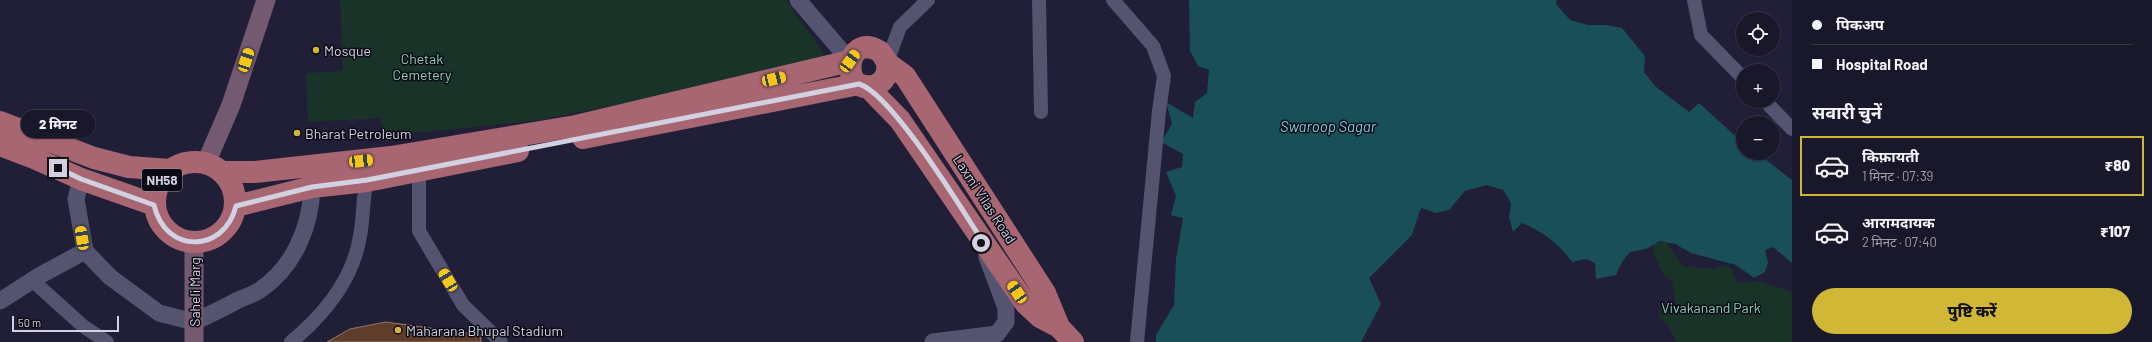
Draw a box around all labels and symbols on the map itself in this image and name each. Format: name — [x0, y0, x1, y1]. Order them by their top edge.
place label: Mosque — [324, 42, 371, 59]
marker: Mosque — [311, 45, 321, 55]
car — [237, 47, 255, 73]
car — [838, 48, 862, 74]
park label: Chetak Cemetery — [392, 50, 452, 83]
car — [761, 70, 787, 88]
callout: 2 मिनट — [21, 110, 95, 138]
water label: Swaroop Sagar — [1280, 117, 1377, 135]
place label: Bharat Petroleum — [305, 125, 411, 142]
marker: Bharat Petroleum — [292, 128, 302, 138]
street label: Laxmi Vilas Road — [950, 151, 1020, 247]
car — [348, 154, 374, 168]
route end — [49, 159, 67, 177]
road number: NH58 — [142, 169, 182, 191]
car — [74, 225, 90, 251]
route start — [972, 234, 990, 252]
street label: Saheli Marg — [186, 257, 203, 327]
car — [437, 267, 459, 293]
car — [1005, 279, 1029, 305]
park label: Vivakanand Park — [1661, 299, 1761, 316]
scale bar — [12, 314, 119, 333]
place label: Maharana Bhupal Stadium — [406, 322, 563, 339]
marker: Maharana Bhupal Stadium — [393, 325, 403, 335]

